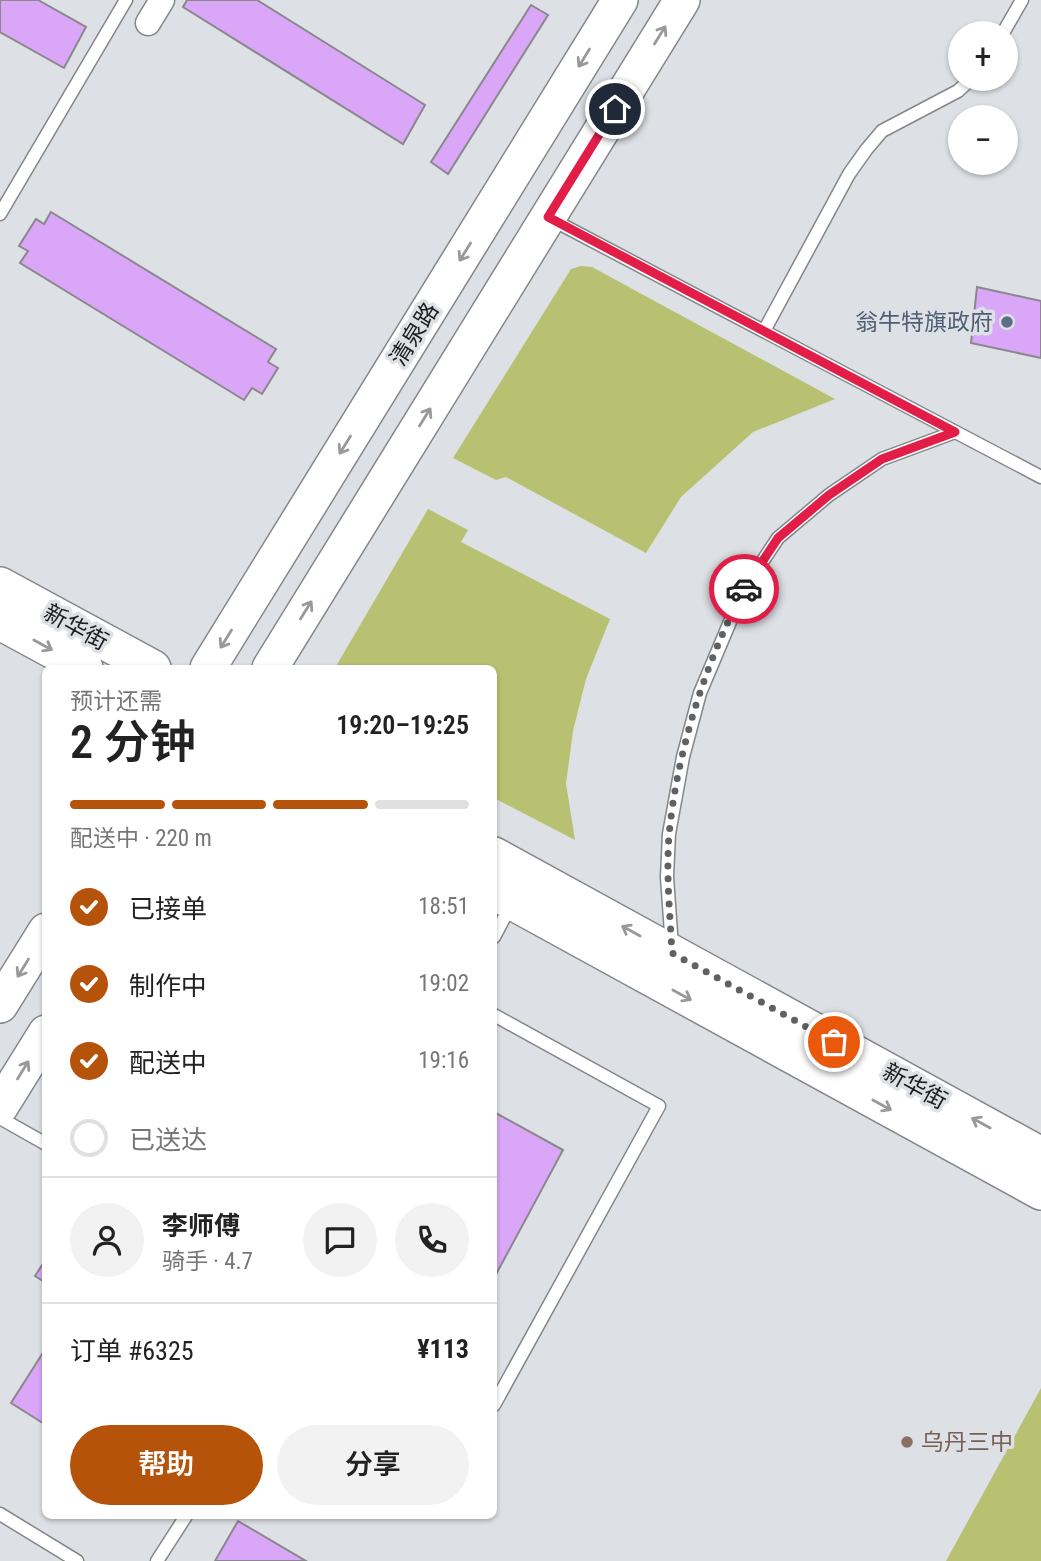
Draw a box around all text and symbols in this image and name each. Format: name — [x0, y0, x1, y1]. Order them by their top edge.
map controls — [948, 21, 1018, 175]
button: + — [948, 21, 1018, 91]
one-way arrow — [654, 26, 668, 46]
one-way arrow — [577, 48, 591, 68]
pin — [585, 79, 645, 139]
icon: home — [596, 90, 634, 128]
button: − — [948, 105, 1018, 175]
one-way arrow — [457, 241, 471, 261]
street label: 清泉路 — [385, 298, 444, 371]
place label: 翁牛特旗政府 — [855, 309, 993, 336]
marker: 翁牛特旗政府 — [999, 314, 1015, 330]
one-way arrow — [419, 407, 433, 427]
one-way arrow — [338, 435, 352, 455]
courier — [709, 554, 779, 624]
icon: car — [725, 570, 763, 608]
street label: 新华街 — [39, 599, 112, 656]
one-way arrow — [300, 601, 314, 621]
one-way arrow — [218, 628, 232, 648]
one-way arrow — [32, 638, 52, 652]
text: 预计还需 — [70, 688, 162, 715]
text: 19:20–19:25 — [336, 710, 469, 740]
text: 2 分钟 — [70, 715, 196, 769]
text: 配送中 · 220 m — [70, 825, 212, 852]
icon: check — [70, 888, 108, 926]
text: 18:51 — [418, 893, 469, 920]
text: 已接单 — [129, 894, 207, 924]
one-way arrow — [621, 924, 642, 937]
one-way arrow — [15, 958, 29, 978]
icon: check — [70, 965, 108, 1003]
text: 19:02 — [418, 970, 469, 997]
text: 制作中 — [129, 971, 207, 1001]
one-way arrow — [672, 988, 692, 1002]
pin — [804, 1012, 864, 1072]
icon: bag — [815, 1023, 853, 1061]
icon: check — [70, 1042, 108, 1080]
text: 19:16 — [418, 1047, 469, 1074]
text: 配送中 — [129, 1048, 207, 1078]
street label: 新华街 — [878, 1058, 951, 1115]
one-way arrow — [15, 1061, 30, 1080]
one-way arrow — [871, 1098, 892, 1112]
one-way arrow — [971, 1116, 992, 1129]
text: 已送达 — [129, 1125, 207, 1155]
button: person — [70, 1203, 144, 1277]
button: chat — [303, 1203, 377, 1277]
button: phone — [395, 1203, 469, 1277]
text: 李师傅 — [162, 1211, 240, 1241]
text: 骑手 · 4.7 — [162, 1248, 253, 1275]
text: ¥113 — [417, 1334, 469, 1364]
text: 订单 #6325 — [70, 1336, 194, 1366]
button: 帮助 — [70, 1425, 263, 1505]
button: 分享 — [277, 1425, 469, 1505]
place label: 乌丹三中 — [921, 1429, 1013, 1456]
marker: 乌丹三中 — [899, 1434, 915, 1450]

